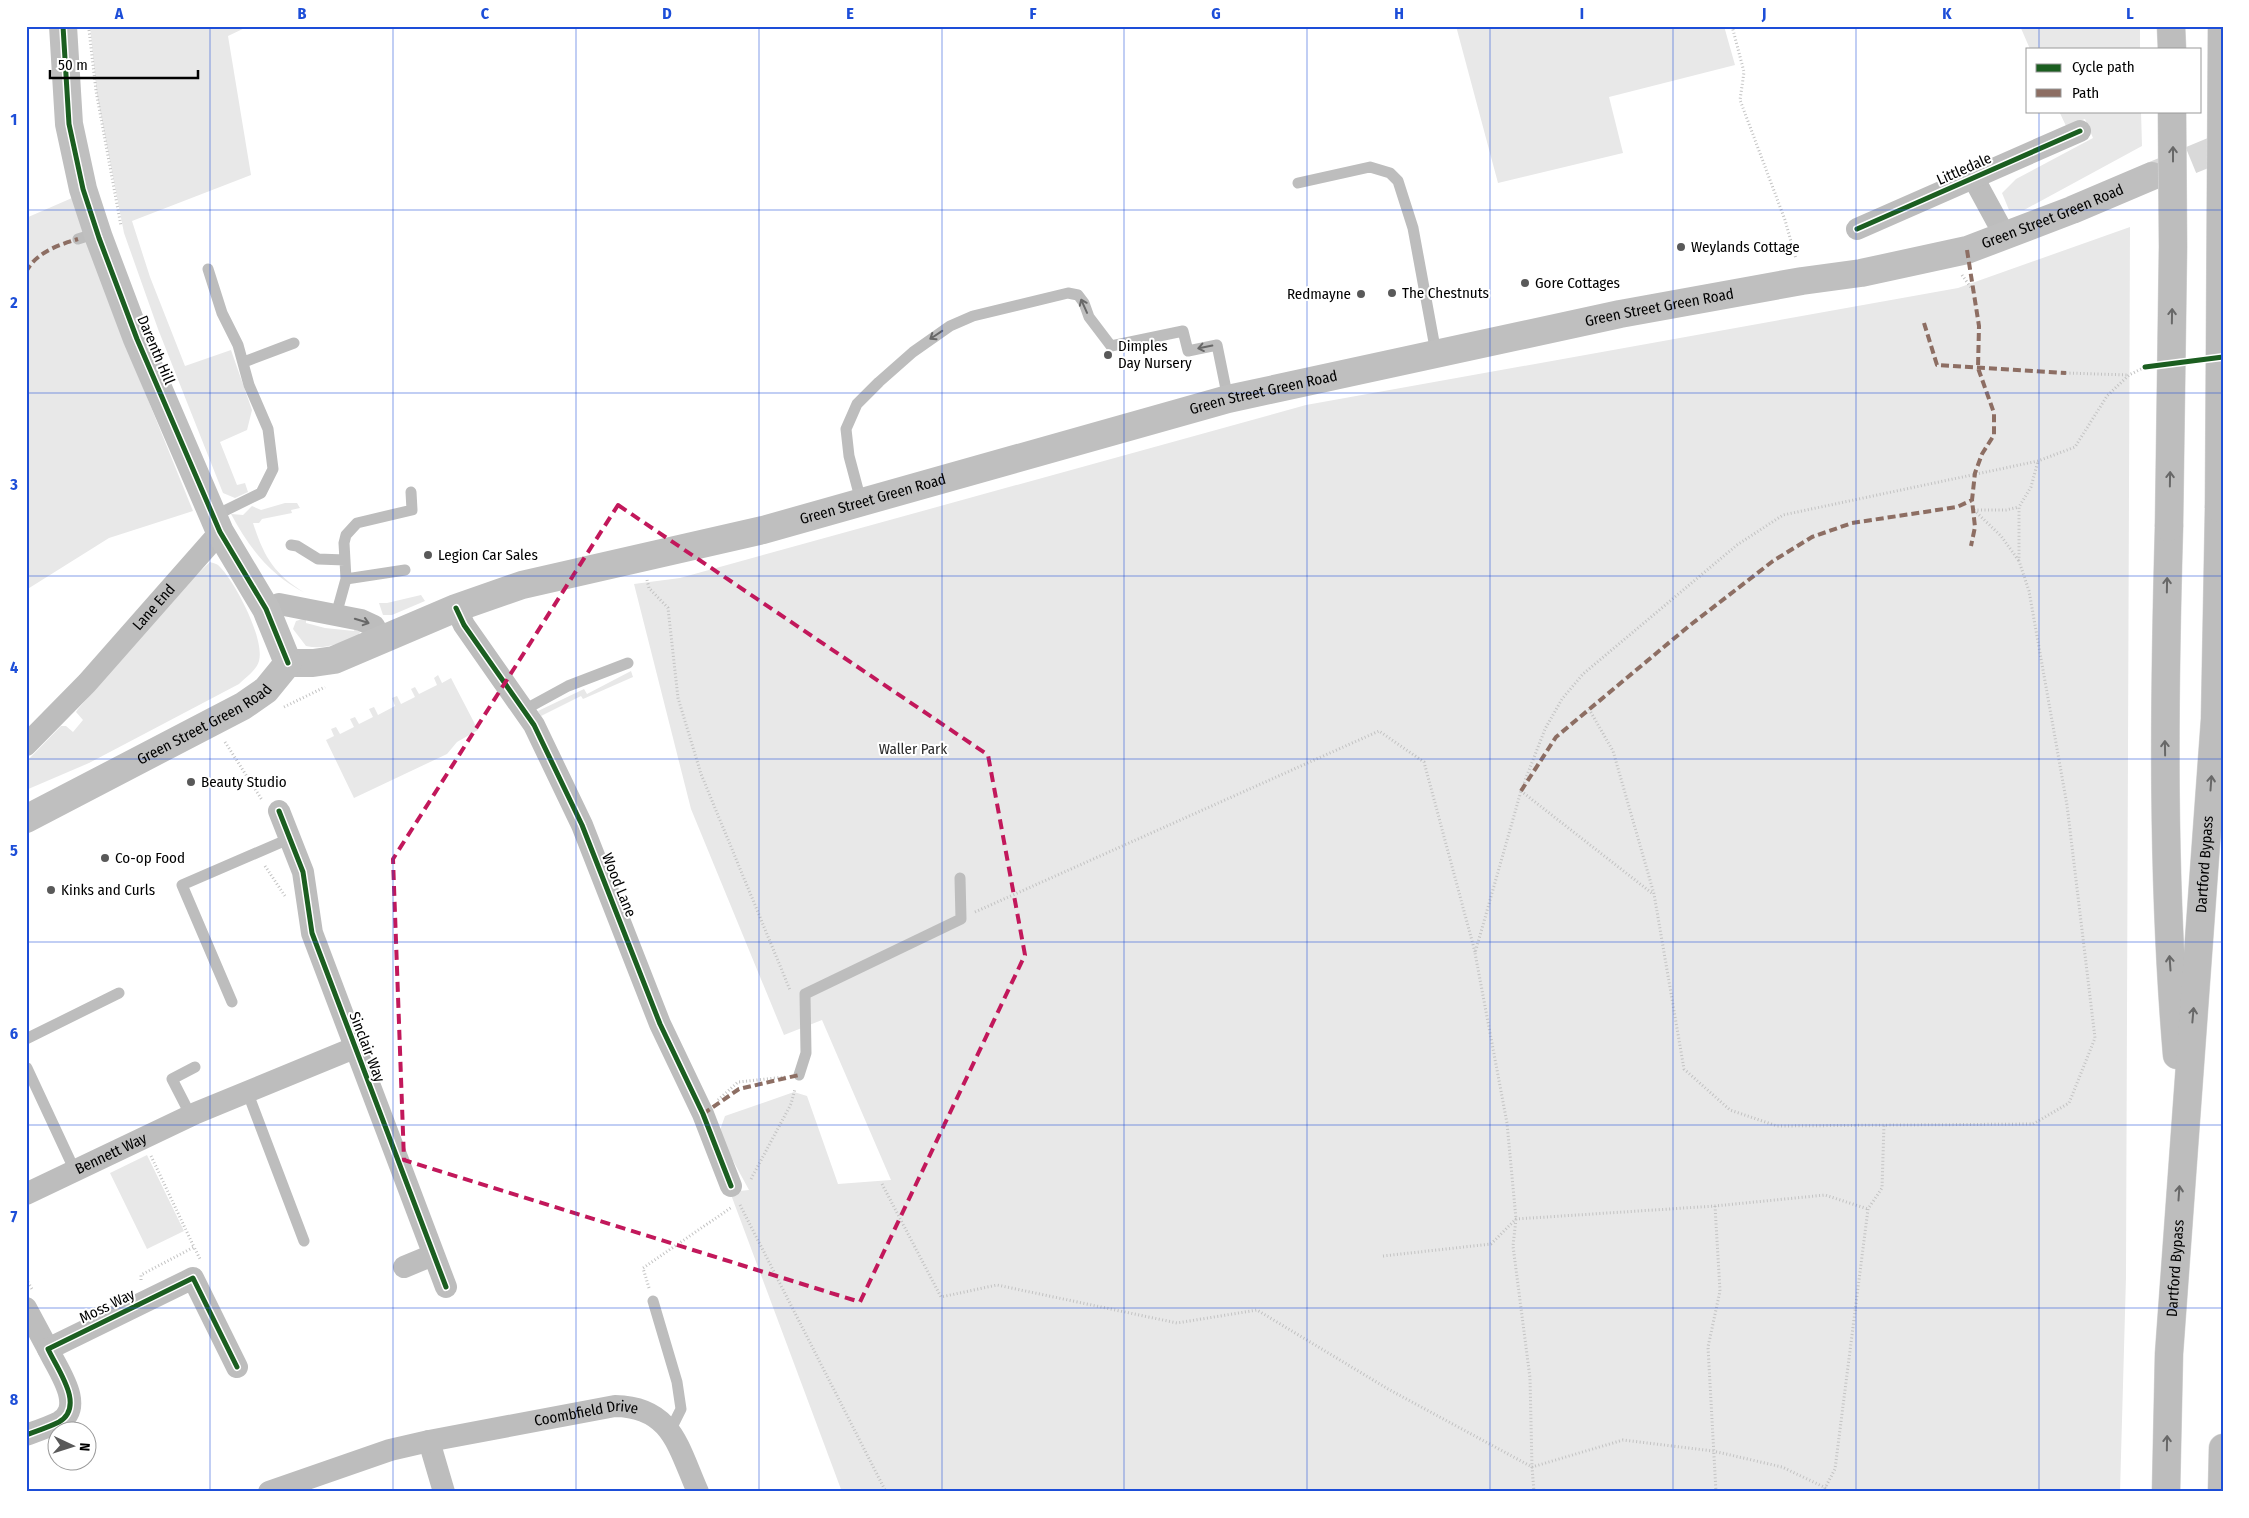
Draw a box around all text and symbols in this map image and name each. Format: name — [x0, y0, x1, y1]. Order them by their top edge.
text: A — [114, 4, 124, 23]
text: B — [298, 4, 307, 23]
text: C — [481, 4, 490, 23]
text: D — [662, 4, 672, 23]
text: E — [846, 4, 854, 23]
text: F — [1029, 4, 1037, 23]
text: G — [1211, 4, 1221, 23]
text: H — [1394, 4, 1404, 23]
text: I — [1580, 4, 1584, 23]
text: J — [1761, 4, 1766, 23]
text: K — [1942, 4, 1952, 23]
text: L — [2126, 4, 2134, 23]
scale bar — [50, 48, 198, 80]
legend — [2026, 48, 2202, 112]
text: 50 m — [58, 56, 88, 74]
text: Cycle path — [2072, 58, 2135, 76]
text: Path — [2072, 84, 2099, 102]
text: 1 — [11, 110, 17, 129]
one-way arrow — [2168, 146, 2178, 162]
street label: Littledale — [1934, 149, 1994, 189]
street label: Green Street Green Road — [1979, 180, 2126, 253]
place label: Weylands Cottage — [1691, 238, 1800, 256]
marker: Weylands Cottage — [1675, 241, 1687, 253]
place label: Gore Cottages — [1535, 274, 1620, 292]
marker: Gore Cottages — [1519, 277, 1531, 289]
place label: The Chestnuts — [1402, 284, 1489, 302]
place label: Redmayne — [1287, 285, 1351, 303]
street label: Green Street Green Road — [1583, 285, 1735, 330]
marker: The Chestnuts — [1386, 287, 1398, 299]
marker: Redmayne — [1355, 288, 1367, 300]
text: 2 — [9, 293, 18, 312]
one-way arrow — [1079, 299, 1089, 314]
one-way arrow — [2168, 308, 2177, 324]
street label: Darenth Hill — [133, 313, 179, 387]
one-way arrow — [930, 330, 944, 340]
place label: Dimples Day Nursery — [1118, 337, 1192, 372]
one-way arrow — [1198, 343, 1214, 353]
marker: Dimples Day Nursery — [1102, 349, 1114, 361]
street label: Green Street Green Road — [1188, 367, 1339, 418]
street label: Green Street Green Road — [798, 470, 948, 528]
one-way arrow — [2165, 471, 2175, 487]
text: 3 — [9, 475, 18, 494]
place label: Legion Car Sales — [438, 546, 538, 564]
marker: Legion Car Sales — [422, 549, 434, 561]
one-way arrow — [2162, 578, 2172, 594]
street label: Lane End — [129, 580, 179, 634]
one-way arrow — [354, 617, 370, 627]
text: 4 — [10, 658, 18, 677]
street label: Green Street Green Road — [134, 681, 276, 769]
park label: Waller Park — [879, 740, 947, 758]
one-way arrow — [2161, 740, 2170, 756]
place label: Beauty Studio — [201, 773, 287, 791]
marker: Beauty Studio — [185, 776, 197, 788]
one-way arrow — [2206, 776, 2215, 792]
street label: Dartford Bypass — [2192, 815, 2217, 914]
text: 5 — [10, 841, 18, 860]
place label: Co-op Food — [115, 849, 185, 867]
street label: Wood Lane — [598, 850, 640, 920]
marker: Co-op Food — [99, 852, 111, 864]
place label: Kinks and Curls — [61, 881, 155, 899]
marker: Kinks and Curls — [45, 884, 57, 896]
one-way arrow — [2166, 955, 2175, 971]
one-way arrow — [2189, 1008, 2198, 1024]
street label: Sinclair Way — [345, 1009, 389, 1085]
text: 6 — [10, 1024, 18, 1043]
street label: Bennett Way — [72, 1129, 150, 1178]
one-way arrow — [2175, 1186, 2184, 1202]
text: 7 — [11, 1207, 18, 1226]
street label: Dartford Bypass — [2163, 1219, 2188, 1318]
street label: Moss Way — [76, 1285, 138, 1327]
text: 8 — [10, 1390, 19, 1409]
street label: Coombfield Drive — [533, 1397, 640, 1430]
north arrow — [48, 1420, 98, 1470]
one-way arrow — [2162, 1435, 2172, 1452]
text: N — [76, 1442, 93, 1452]

